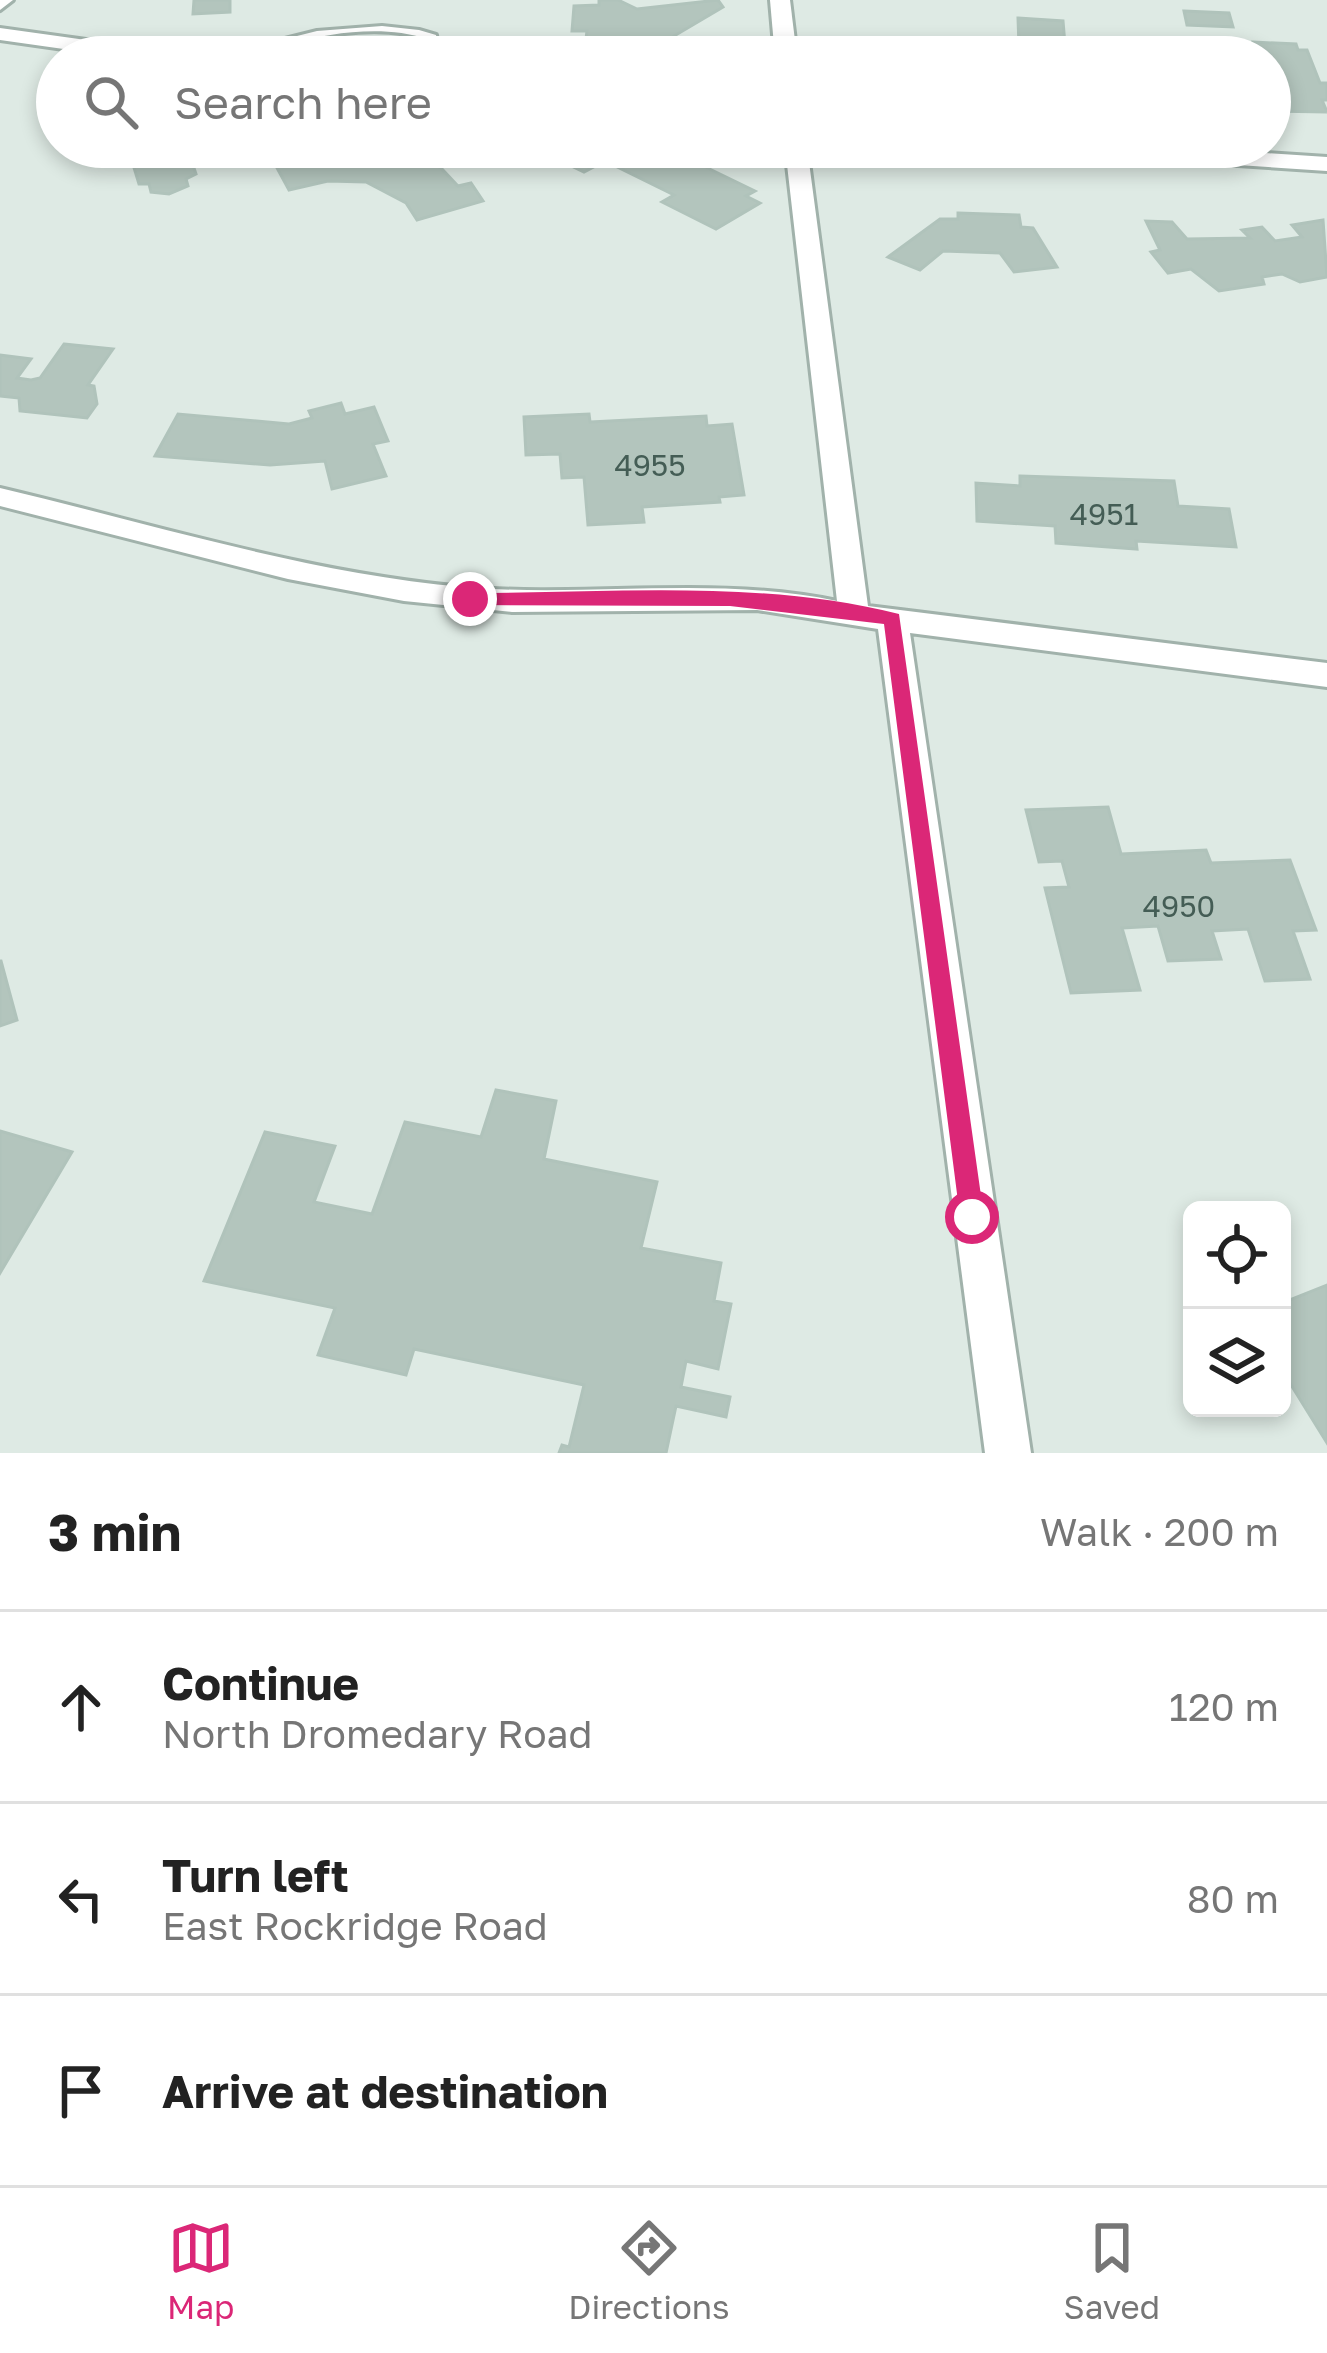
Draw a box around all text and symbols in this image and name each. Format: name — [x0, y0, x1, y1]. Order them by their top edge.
search box — [36, 36, 1291, 168]
icon: search — [78, 69, 144, 135]
text: Search here — [174, 75, 432, 129]
house number: 4955 — [614, 447, 686, 483]
house number: 4951 — [1070, 496, 1138, 532]
route end — [443, 572, 497, 626]
house number: 4950 — [1143, 888, 1215, 924]
route start — [945, 1190, 999, 1244]
map controls — [1183, 1201, 1291, 1417]
button: locate — [1183, 1201, 1291, 1309]
button: layers — [1183, 1309, 1291, 1417]
text: 3 min — [48, 1501, 181, 1562]
text: Walk · 200 m — [1040, 1508, 1279, 1555]
text: Continue — [162, 1656, 359, 1710]
icon: ahead — [48, 1674, 114, 1740]
text: 120 m — [1169, 1683, 1279, 1730]
text: North Dromedary Road — [162, 1710, 593, 1757]
text: Turn left — [162, 1848, 349, 1902]
icon: left — [48, 1866, 114, 1932]
text: 80 m — [1187, 1875, 1279, 1922]
text: East Rockridge Road — [162, 1902, 548, 1949]
icon: arrive — [48, 2058, 114, 2124]
text: Arrive at destination — [162, 2064, 608, 2118]
tab: Map — [167, 2215, 234, 2326]
tab: Directions — [568, 2215, 730, 2326]
tab: Saved — [1064, 2215, 1160, 2326]

